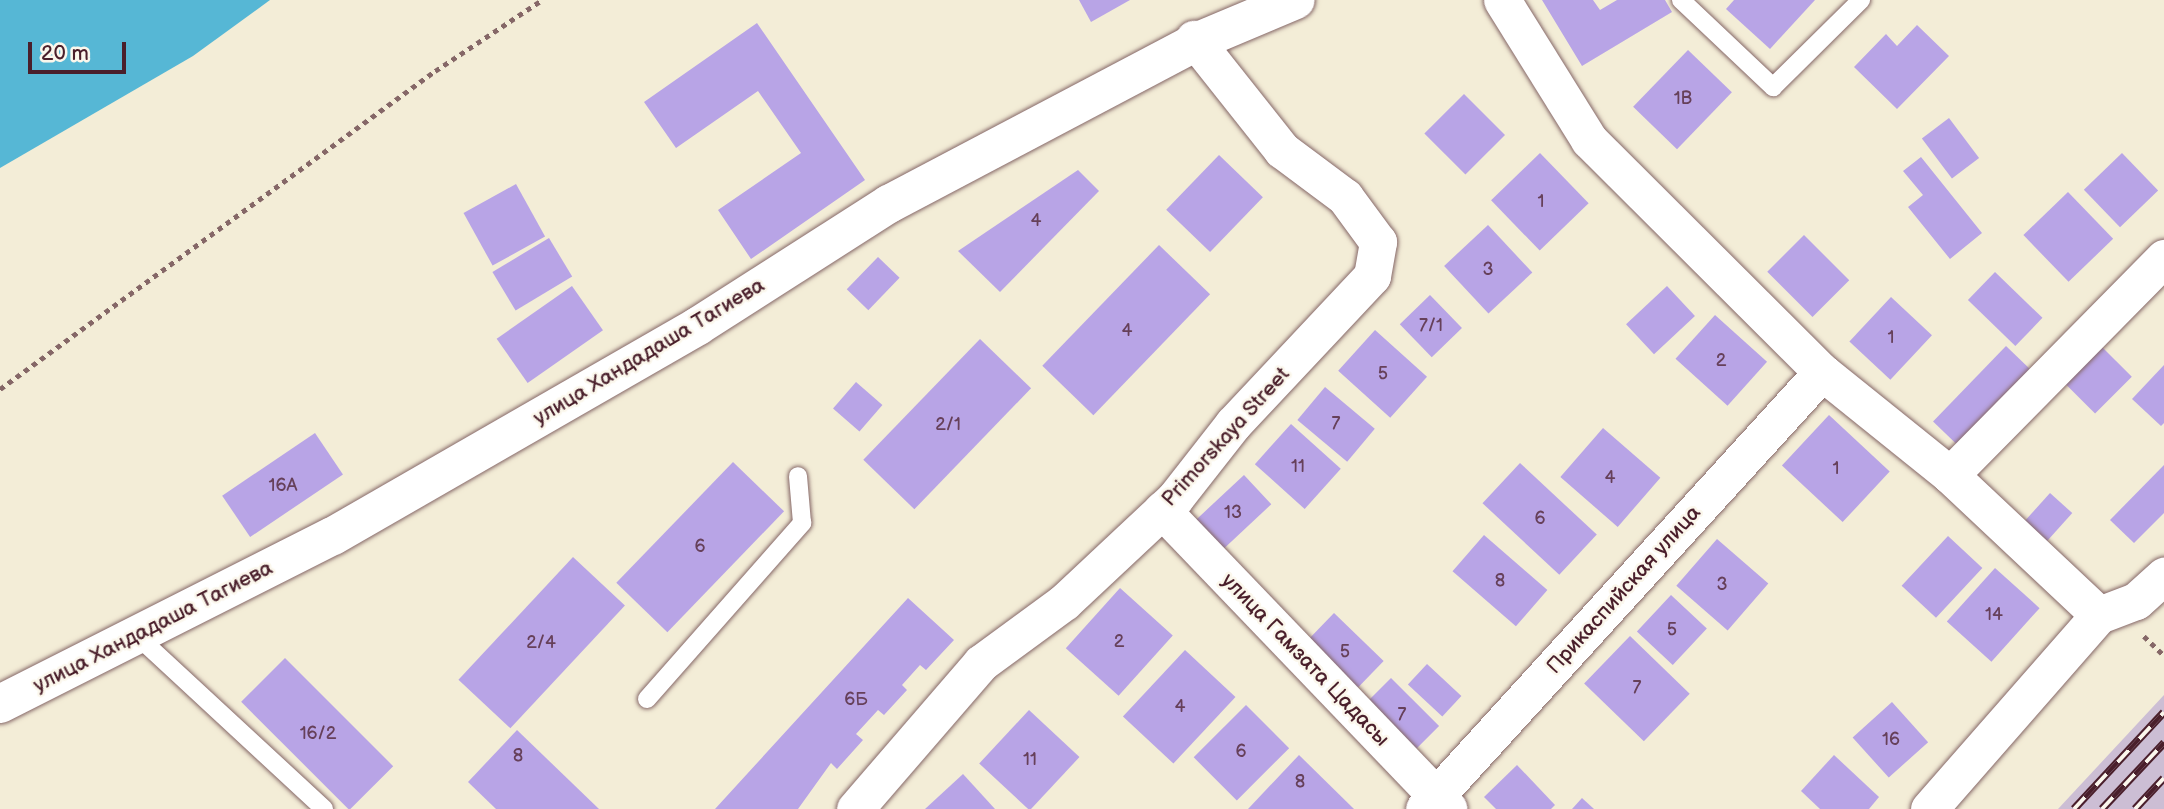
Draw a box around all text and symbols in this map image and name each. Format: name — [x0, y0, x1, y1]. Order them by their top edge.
scale bar — [32, 28, 130, 72]
text: 20 m — [41, 41, 89, 66]
house number: 1В — [1674, 88, 1692, 110]
house number: 1 — [1538, 191, 1544, 213]
house number: 4 — [1031, 210, 1041, 232]
house number: 3 — [1482, 259, 1494, 281]
street label: улица Хандадаша Тагиева — [529, 273, 769, 431]
house number: 7/1 — [1419, 315, 1443, 337]
house number: 4 — [1122, 320, 1132, 342]
house number: 1 — [1888, 327, 1894, 349]
house number: 2 — [1716, 350, 1726, 372]
street label: Primorskaya Street — [1157, 362, 1295, 512]
house number: 5 — [1378, 363, 1388, 385]
house number: 7 — [1332, 413, 1340, 435]
house number: 2/1 — [935, 414, 961, 436]
house number: 11 — [1291, 456, 1305, 478]
house number: 1 — [1833, 458, 1839, 480]
house number: 4 — [1605, 467, 1615, 489]
house number: 16А — [269, 475, 297, 497]
street label: Прикаспийская улица — [1542, 501, 1706, 679]
house number: 13 — [1224, 502, 1242, 524]
house number: 6 — [1535, 508, 1545, 530]
house number: 6 — [695, 536, 705, 558]
street label: улица Хандадаша Тагиева — [29, 556, 277, 698]
street label: улица Гамзата Цадасы — [1216, 568, 1394, 752]
house number: 8 — [1495, 570, 1505, 592]
house number: 3 — [1716, 574, 1728, 596]
house number: 14 — [1985, 604, 2003, 626]
house number: 5 — [1667, 619, 1677, 641]
house number: 2 — [1114, 631, 1124, 653]
house number: 2/4 — [526, 632, 556, 654]
house number: 5 — [1340, 641, 1350, 663]
house number: 7 — [1633, 677, 1641, 699]
house number: 6Б — [844, 689, 868, 711]
house number: 4 — [1175, 696, 1185, 718]
house number: 7 — [1398, 704, 1406, 726]
house number: 16/2 — [300, 723, 336, 745]
house number: 16 — [1882, 729, 1900, 751]
house number: 6 — [1236, 741, 1246, 763]
house number: 8 — [513, 745, 523, 767]
house number: 11 — [1023, 749, 1037, 771]
house number: 8 — [1295, 771, 1305, 793]

